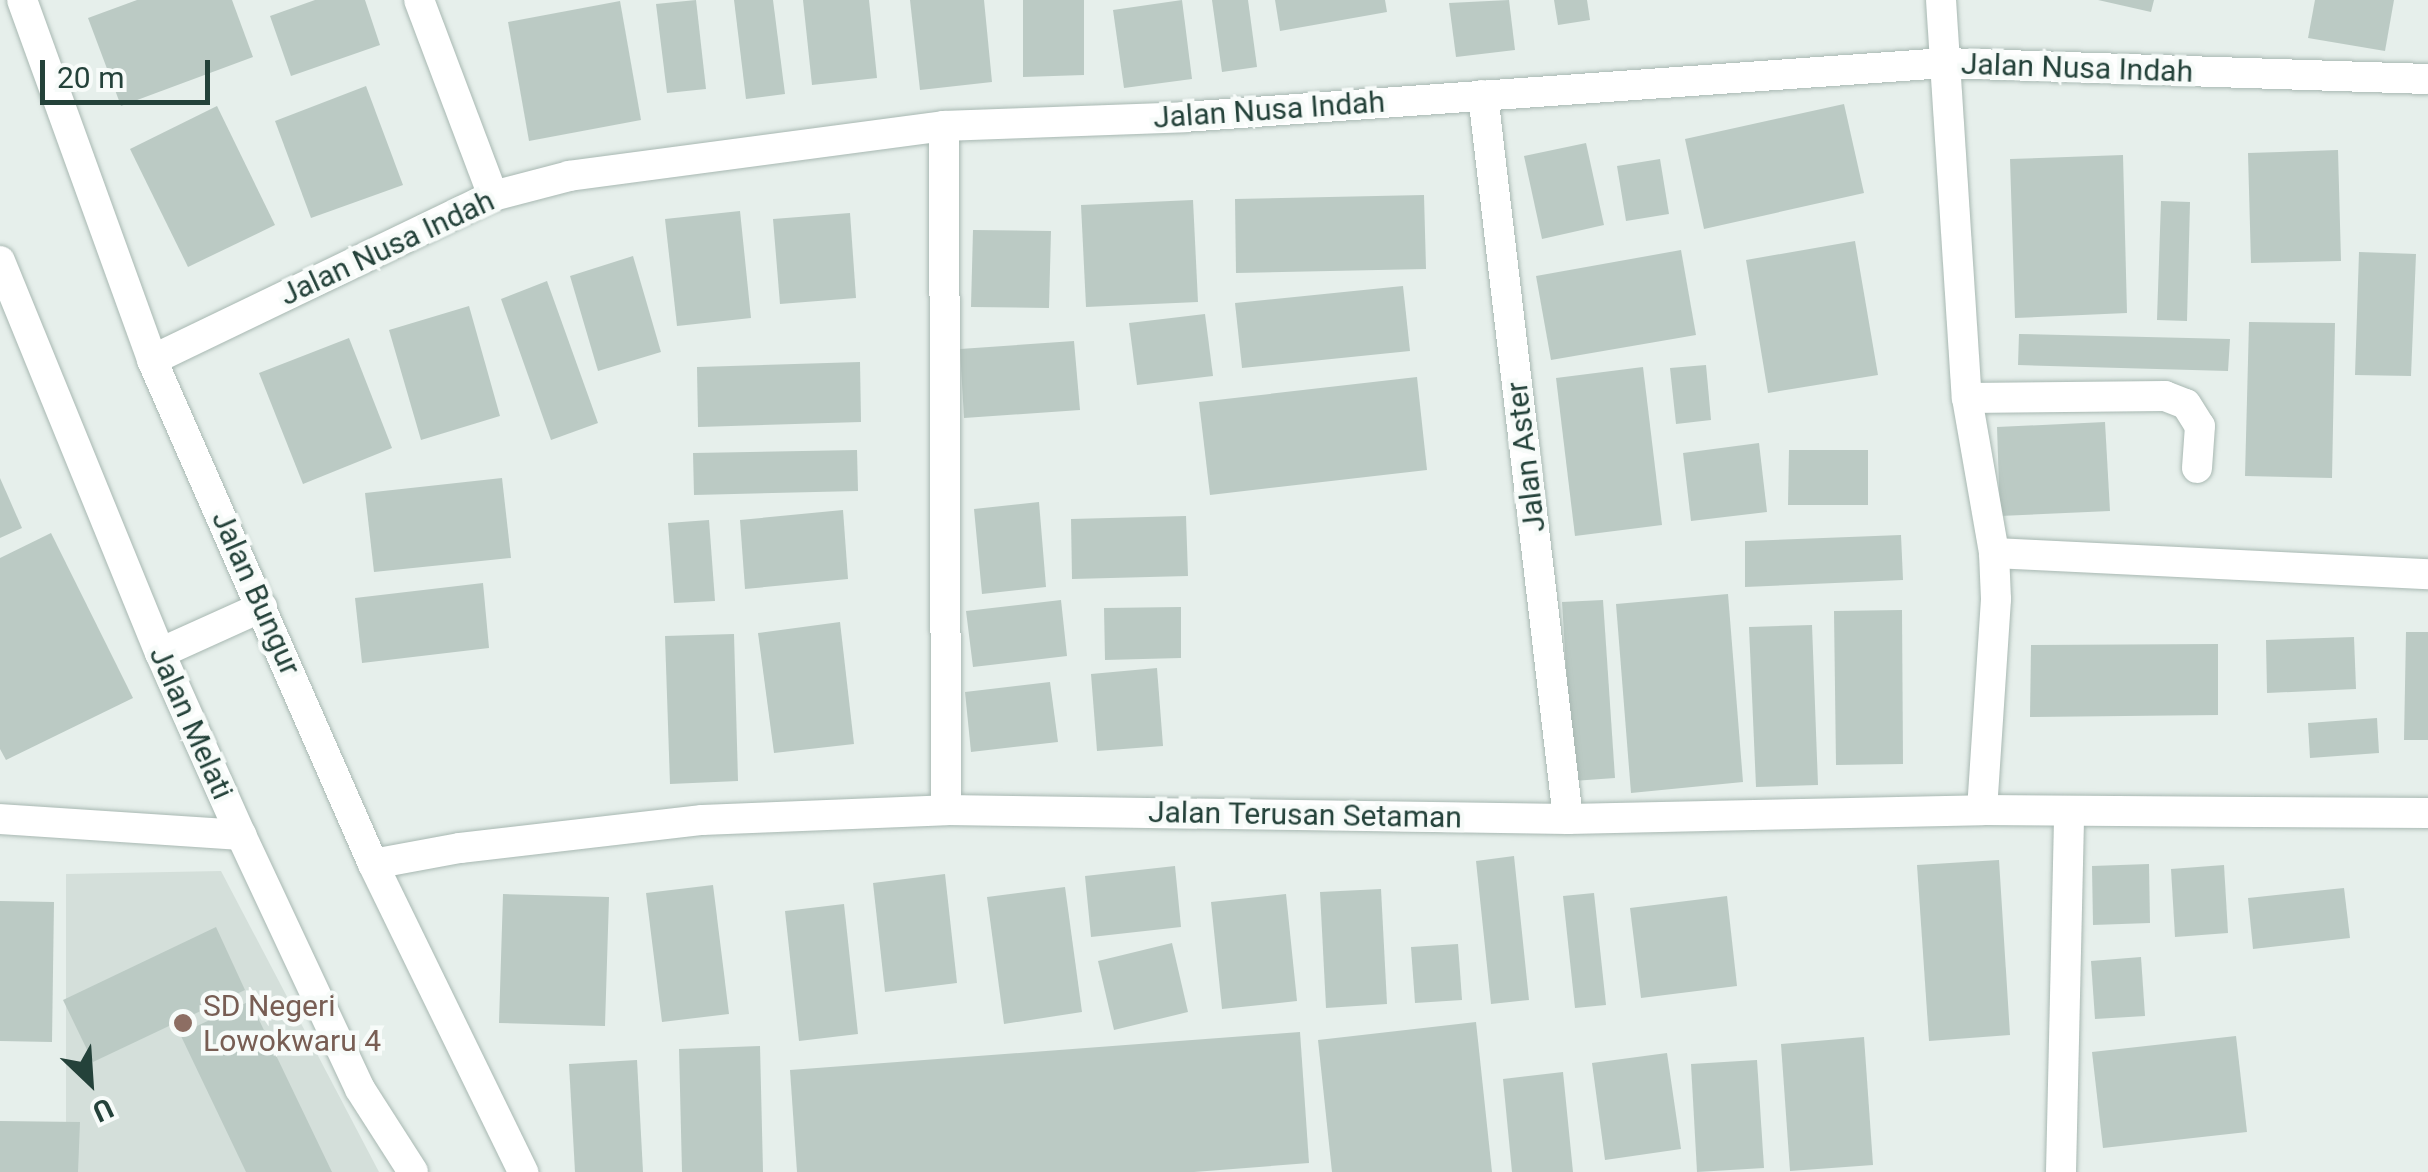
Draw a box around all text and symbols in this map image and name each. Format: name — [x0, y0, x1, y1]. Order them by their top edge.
scale bar — [45, 40, 215, 102]
street label: Jalan Nusa Indah — [1960, 46, 2194, 90]
text: 20 m — [57, 60, 124, 95]
street label: Jalan Nusa Indah — [1152, 84, 1386, 136]
street label: Jalan Nusa Indah — [274, 183, 500, 313]
street label: Jalan Aster — [1499, 380, 1553, 534]
street label: Jalan Bungur — [204, 505, 308, 681]
street label: Jalan Melati — [141, 641, 241, 805]
street label: Jalan Terusan Setaman — [1148, 794, 1462, 836]
place label: SD Negeri Lowokwaru 4 — [203, 988, 381, 1058]
marker: SD Negeri Lowokwaru 4 — [172, 1012, 194, 1034]
north arrow — [40, 1032, 140, 1132]
text: U — [88, 1091, 118, 1128]

